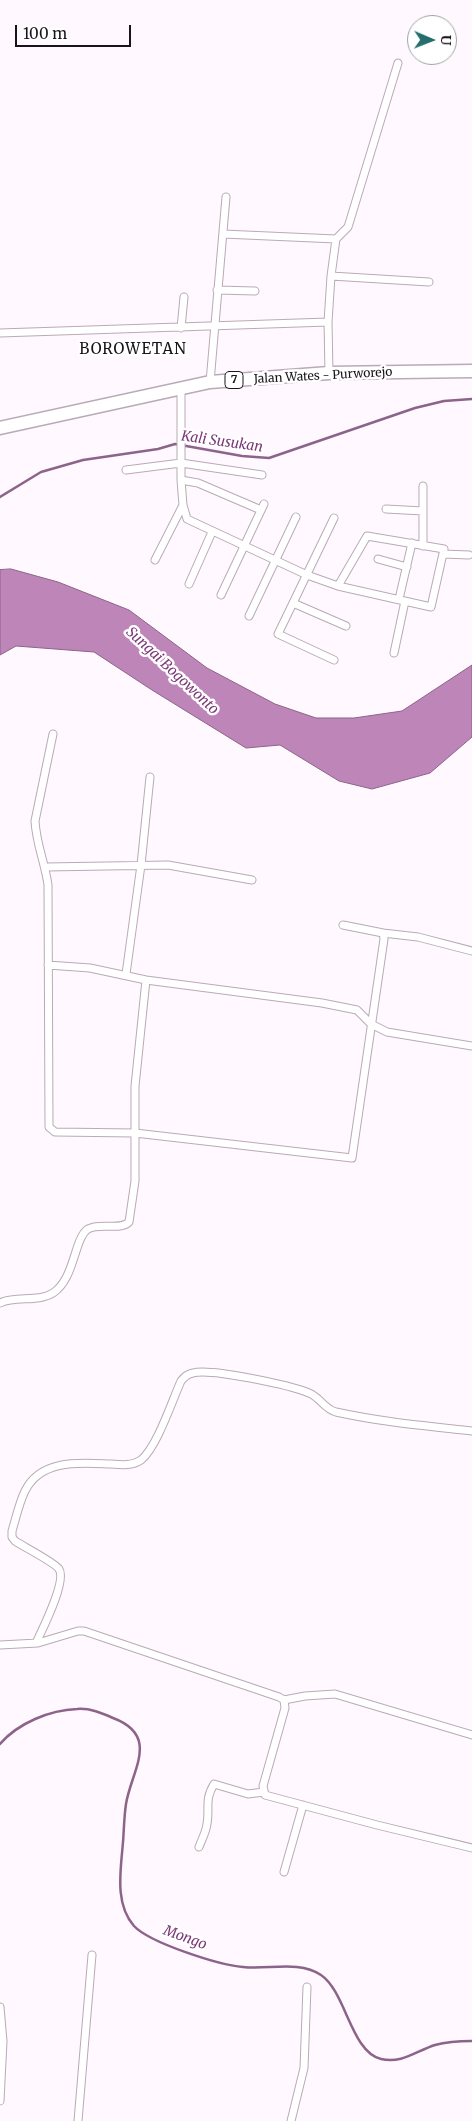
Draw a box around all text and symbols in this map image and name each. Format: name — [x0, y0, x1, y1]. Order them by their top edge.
scale bar — [18, 15, 134, 47]
north arrow — [407, 15, 457, 65]
text: 100 m — [23, 24, 67, 43]
text: U — [437, 35, 455, 46]
district label: BOROWETAN — [78, 341, 188, 359]
street label: Jalan Wates - Purworejo — [253, 365, 393, 387]
road number: 7 — [225, 372, 243, 388]
water label: Kali Susukan — [180, 428, 264, 456]
water label: Sungai Bogowonto — [122, 624, 222, 718]
water label: Mongo — [161, 1922, 209, 1954]

